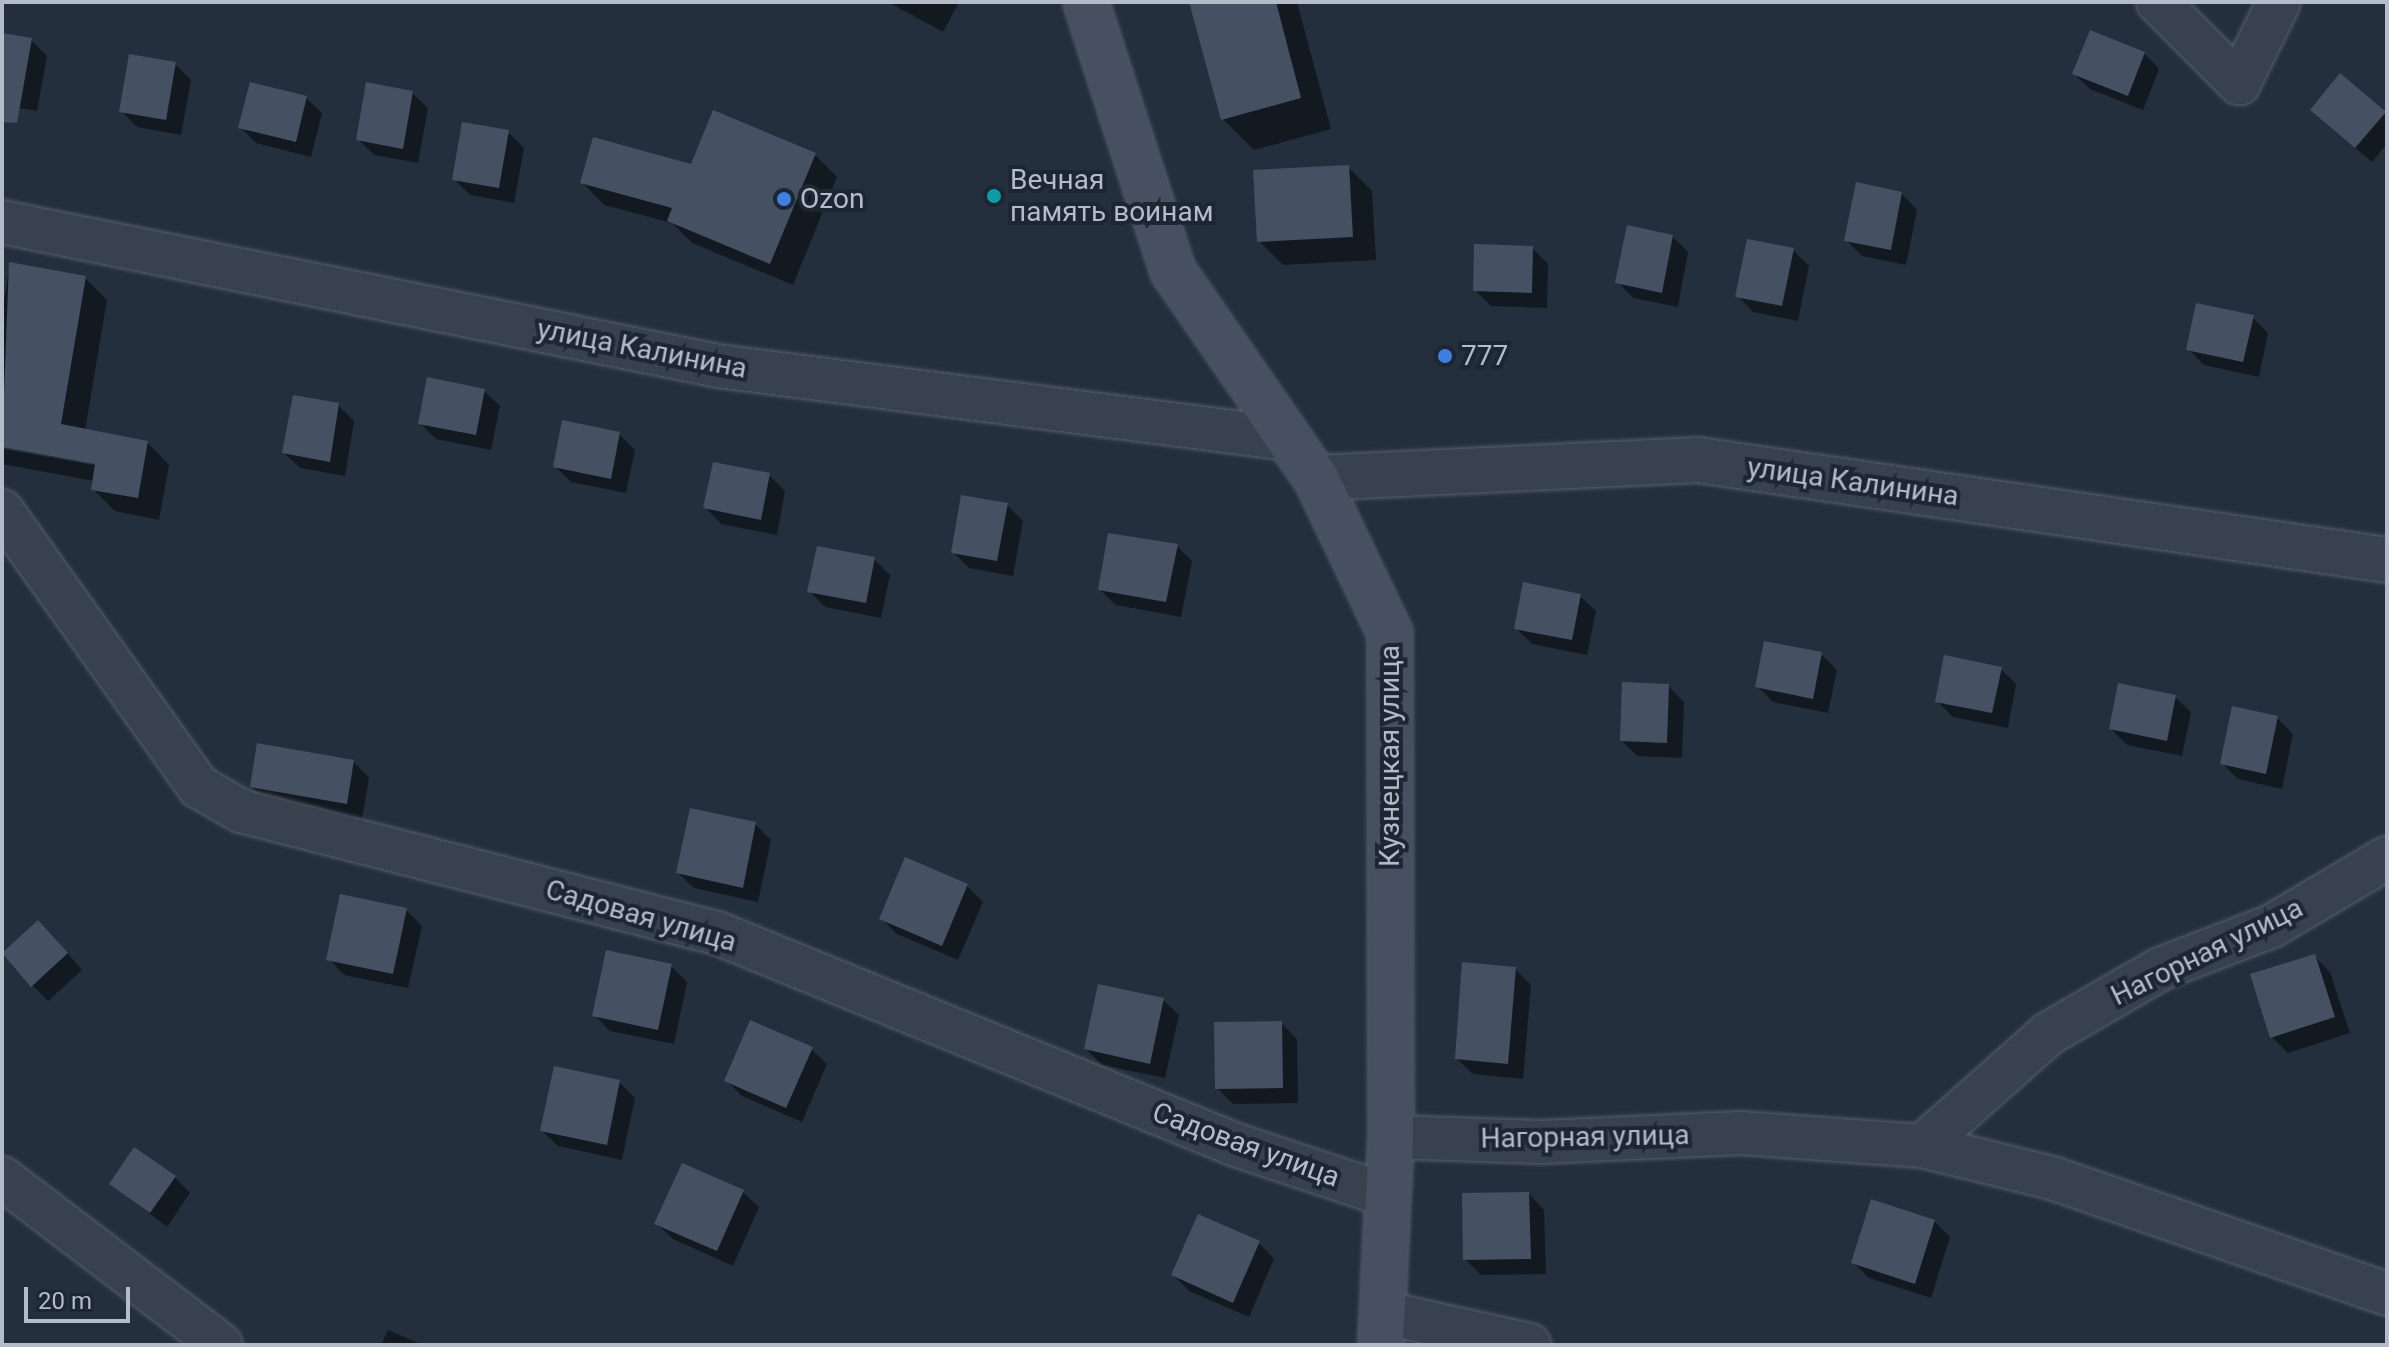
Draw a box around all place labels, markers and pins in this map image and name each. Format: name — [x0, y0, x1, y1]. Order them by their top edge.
place label: Вечная память воинам — [1010, 163, 1213, 229]
place label: Ozon — [800, 182, 864, 216]
marker: Вечная память воинам — [985, 187, 1003, 205]
marker: Ozon — [775, 190, 793, 208]
place label: 777 — [1461, 339, 1508, 373]
marker: 777 — [1436, 347, 1454, 365]

